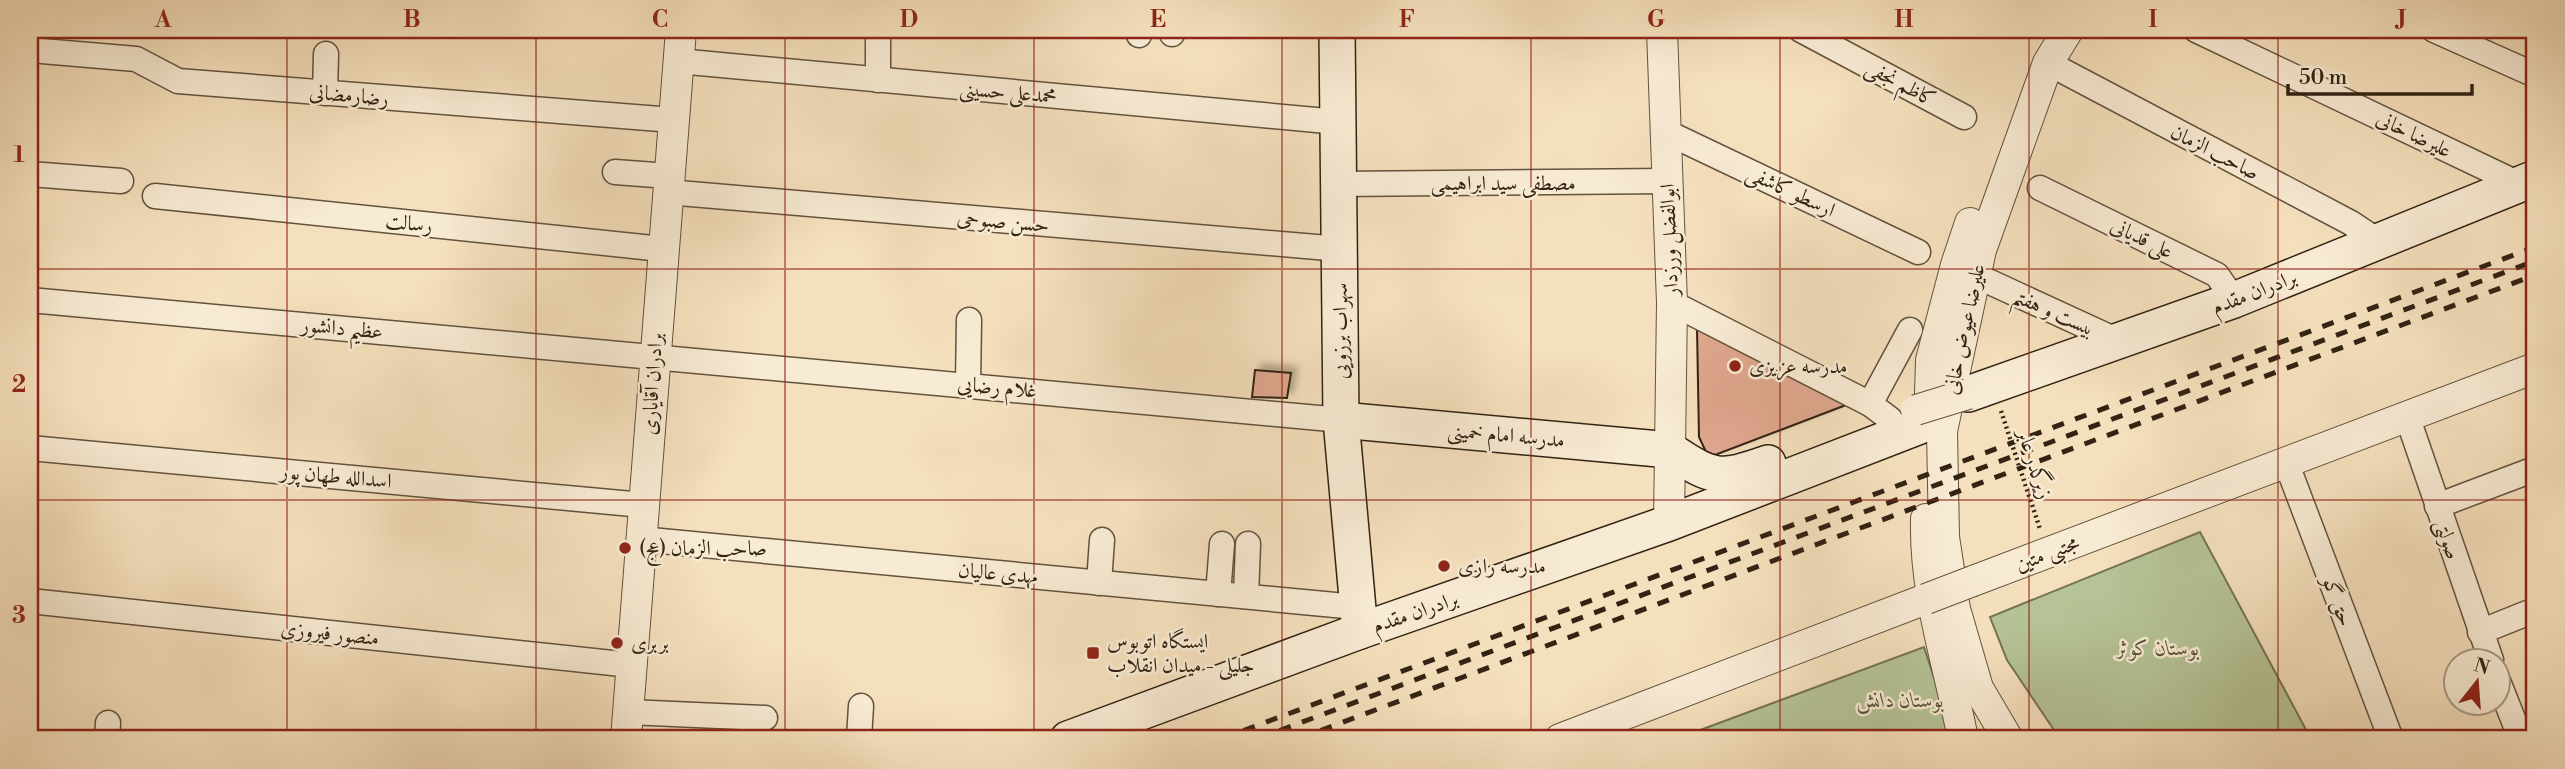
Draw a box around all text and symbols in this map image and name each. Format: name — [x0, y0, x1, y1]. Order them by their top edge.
text: A — [154, 6, 172, 34]
text: B — [403, 6, 421, 34]
text: C — [652, 6, 668, 34]
text: D — [900, 6, 918, 34]
text: E — [1150, 6, 1166, 34]
text: F — [1399, 6, 1415, 34]
text: G — [1647, 6, 1665, 34]
text: H — [1895, 6, 1914, 34]
text: I — [2149, 6, 2158, 34]
text: J — [2395, 6, 2407, 34]
scale bar — [2288, 52, 2472, 96]
street label: کاظم نجفی — [1858, 55, 1940, 118]
text: 50 m — [2299, 65, 2347, 91]
street label: محمدعلی حسینی — [958, 76, 1058, 112]
street label: رضارمضانی — [308, 80, 390, 112]
street label: علیرضا خانی — [2372, 106, 2455, 164]
street label: صاحب الزمان — [2166, 119, 2263, 186]
text: 1 — [13, 141, 25, 169]
street label: ارسطو کاشفی — [1742, 160, 1839, 225]
street label: مصطفی سید ابراهیمی — [1430, 171, 1576, 198]
street label: ابوالفضل ورزدار — [1655, 183, 1686, 299]
street label: حسن صبوحی — [956, 205, 1050, 239]
street label: رسالت — [384, 209, 434, 239]
street label: علی قدیانی — [2105, 213, 2177, 267]
street label: علیرضا عیوض خانی — [1938, 262, 1991, 397]
street label: برادران مقدم — [2208, 265, 2302, 325]
street label: سهراب برزویی — [1328, 283, 1354, 379]
street label: بیست و هفتم — [2006, 283, 2098, 349]
street label: عظیم دانشور — [297, 312, 384, 353]
street label: برادران آقایاری — [635, 332, 670, 436]
place label: مدرسه عزیزی — [1749, 354, 1847, 381]
marker: مدرسه عزیزی — [1727, 358, 1743, 374]
text: 2 — [12, 371, 26, 399]
street label: غلام رضایی — [956, 372, 1038, 408]
street label: مدرسه امام خمینی — [1446, 418, 1566, 458]
street label: زیرگدر عابر — [2010, 423, 2060, 503]
street label: اسدالله طهان پور — [277, 459, 393, 496]
street label: صولتی — [2427, 516, 2466, 563]
street label: مجتبی متین — [2012, 530, 2084, 581]
place label: صاحب الزمان (عج) — [639, 536, 767, 566]
marker: صاحب الزمان (عج) — [617, 540, 633, 556]
place label: مدرسه رازی — [1458, 554, 1546, 580]
street label: مهدی عالیان — [957, 558, 1039, 590]
marker: مدرسه رازی — [1436, 558, 1452, 574]
street label: حق گو — [2315, 571, 2359, 630]
street label: برادران مقدم — [1369, 586, 1463, 643]
text: 3 — [12, 602, 26, 630]
street label: منصور فیروزی — [279, 616, 380, 652]
place label: ایستگاه اتوبوس جلیلی - میدان انقلاب — [1107, 628, 1254, 681]
place label: بربری — [631, 631, 669, 657]
marker: بربری — [609, 635, 625, 651]
park label: بوستان کوثر — [2114, 636, 2200, 662]
marker: ایستگاه اتوبوس جلیلی - میدان انقلاب — [1085, 645, 1101, 661]
north arrow — [2442, 646, 2512, 716]
text: N — [2471, 653, 2492, 680]
park label: بوستان دانش — [1856, 688, 1944, 714]

